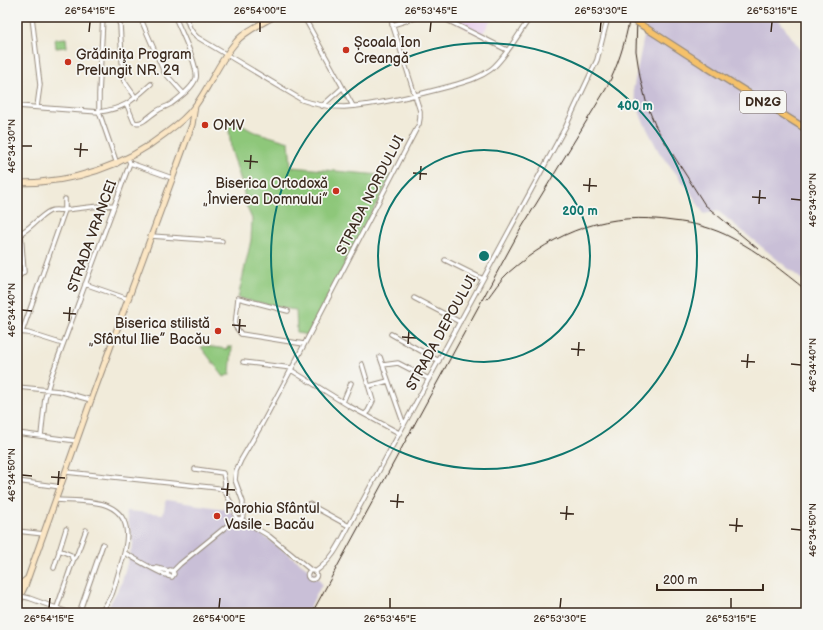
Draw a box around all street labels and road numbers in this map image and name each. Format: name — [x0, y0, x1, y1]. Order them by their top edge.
road number: DN2G — [740, 91, 786, 113]
street label: STRADA NORDULUI — [333, 133, 407, 257]
street label: STRADA VRANCEI — [64, 178, 120, 294]
street label: STRADA DEPOULUI — [402, 272, 480, 394]

